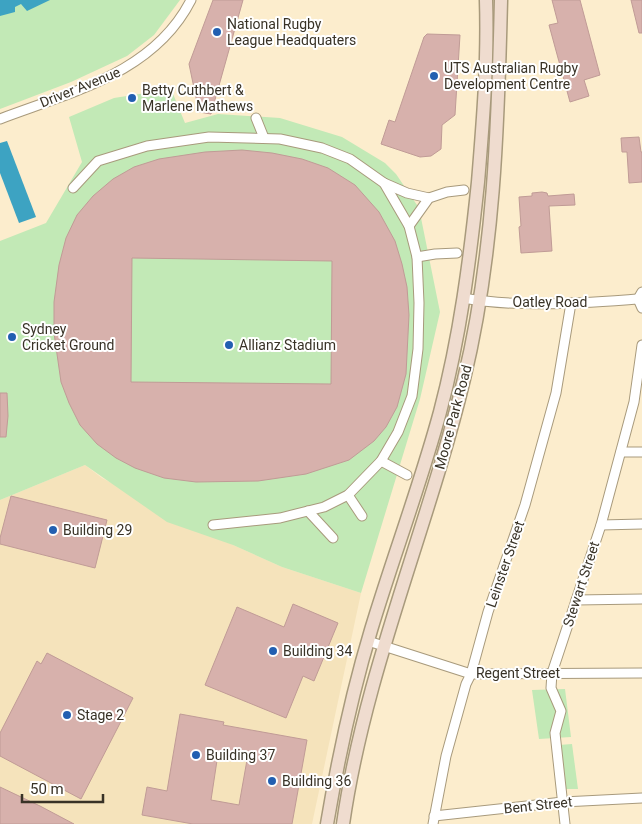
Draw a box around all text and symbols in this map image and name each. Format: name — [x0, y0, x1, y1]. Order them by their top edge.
place label: National Rugby League Headquaters — [227, 16, 356, 48]
marker: National Rugby League Headquaters — [211, 26, 223, 38]
place label: UTS Australian Rugby Development Centre — [444, 60, 578, 92]
street label: Driver Avenue — [37, 64, 123, 110]
marker: UTS Australian Rugby Development Centre — [428, 70, 440, 82]
place label: Betty Cuthbert & Marlene Mathews — [142, 82, 253, 114]
marker: Betty Cuthbert & Marlene Mathews — [126, 92, 138, 104]
street label: Oatley Road — [513, 294, 587, 310]
place label: Sydney Cricket Ground — [22, 321, 115, 353]
marker: Sydney Cricket Ground — [6, 331, 18, 343]
place label: Allianz Stadium — [239, 337, 336, 353]
marker: Allianz Stadium — [223, 339, 235, 351]
street label: Moore Park Road — [431, 363, 475, 471]
street label: Leinster Street — [483, 518, 527, 609]
place label: Building 29 — [63, 522, 132, 538]
marker: Building 29 — [47, 524, 59, 536]
street label: Stewart Street — [560, 539, 602, 629]
place label: Building 34 — [283, 643, 352, 659]
marker: Building 34 — [267, 645, 279, 657]
street label: Regent Street — [476, 665, 560, 681]
place label: Stage 2 — [77, 707, 124, 723]
marker: Stage 2 — [61, 709, 73, 721]
place label: Building 37 — [206, 747, 275, 763]
marker: Building 37 — [190, 749, 202, 761]
scale bar — [22, 772, 104, 804]
place label: Building 36 — [282, 773, 351, 789]
marker: Building 36 — [266, 775, 278, 787]
text: 50 m — [30, 780, 64, 798]
street label: Bent Street — [503, 793, 573, 817]

